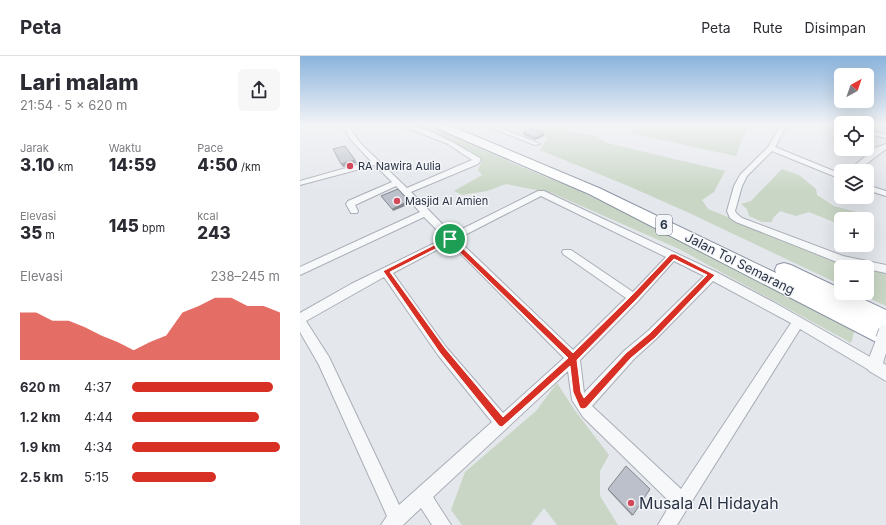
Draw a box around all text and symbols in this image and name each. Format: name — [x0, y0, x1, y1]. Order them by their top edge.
text: Peta — [20, 16, 62, 39]
text: Peta — [701, 19, 731, 36]
text: Rute — [753, 19, 783, 36]
text: Disimpan — [805, 19, 866, 36]
north arrow — [834, 68, 874, 108]
map controls — [834, 68, 874, 300]
text: Lari malam — [20, 69, 139, 95]
button: share — [238, 69, 280, 111]
text: 21:54 · 5 × 620 m — [20, 97, 127, 113]
button: locate — [834, 116, 874, 156]
text: Jarak — [20, 141, 49, 155]
text: Waktu — [109, 141, 141, 155]
text: Pace — [197, 141, 223, 155]
text: 3.10 — [20, 155, 55, 175]
text: 14:59 — [109, 155, 156, 175]
text: 4:50 — [197, 155, 238, 175]
place label: RA Nawira Aulia — [358, 159, 441, 173]
text: km — [55, 160, 73, 174]
text: /km — [238, 160, 261, 174]
marker: RA Nawira Aulia — [345, 161, 355, 171]
button: layers — [834, 164, 874, 204]
place label: Masjid Al Amien — [405, 194, 488, 208]
marker: Masjid Al Amien — [392, 196, 402, 206]
text: Elevasi — [20, 209, 56, 223]
text: kcal — [197, 209, 218, 223]
button: + — [834, 212, 874, 252]
road number: 6 — [656, 215, 672, 235]
text: 145 — [109, 216, 139, 236]
text: bpm — [139, 221, 165, 235]
pin — [433, 222, 467, 256]
text: 35 — [20, 223, 42, 243]
text: 243 — [197, 223, 231, 243]
text: m — [42, 228, 55, 242]
icon: arrive — [439, 228, 461, 250]
street label: Jalan Tol Semarang — [682, 228, 798, 298]
button: − — [834, 260, 874, 300]
text: Elevasi — [20, 268, 63, 284]
text: 238–245 m — [210, 268, 280, 284]
text: 620 m — [20, 379, 60, 395]
text: 4:37 — [84, 379, 112, 395]
text: 1.2 km — [20, 409, 61, 425]
text: 4:44 — [84, 409, 113, 425]
text: 1.9 km — [20, 439, 61, 455]
text: 4:34 — [84, 439, 113, 455]
text: 2.5 km — [20, 469, 63, 485]
text: 5:15 — [84, 469, 109, 485]
place label: Musala Al Hidayah — [639, 493, 779, 513]
marker: Musala Al Hidayah — [626, 498, 636, 508]

